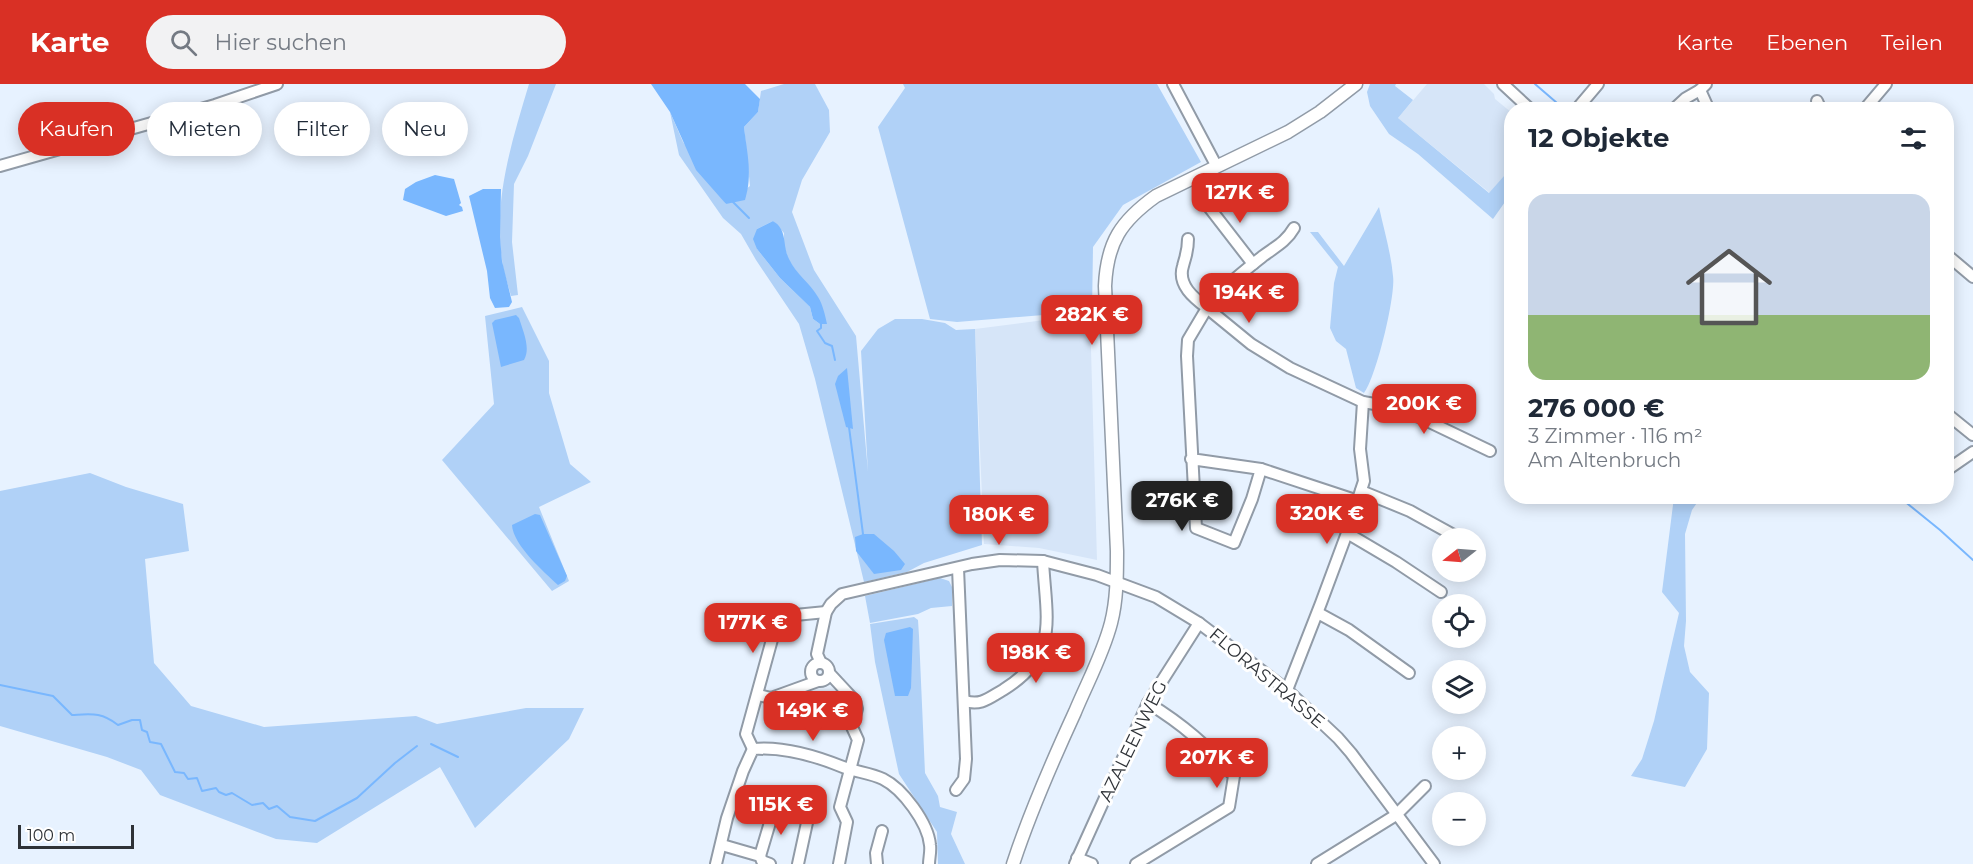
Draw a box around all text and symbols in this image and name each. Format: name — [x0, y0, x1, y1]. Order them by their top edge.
search box — [146, 15, 566, 69]
text: Karte — [30, 25, 110, 59]
icon: search — [167, 26, 200, 59]
text: Hier suchen — [215, 29, 347, 56]
text: Karte — [1677, 30, 1733, 55]
text: Ebenen — [1766, 30, 1848, 55]
text: Teilen — [1881, 30, 1943, 55]
chip: Kaufen — [18, 102, 135, 156]
chip: Mieten — [147, 102, 262, 156]
chip: Filter — [274, 102, 370, 156]
chip: Neu — [382, 102, 468, 156]
text: 12 Objekte — [1528, 122, 1669, 154]
icon: filters — [1897, 122, 1930, 155]
pin: 127K € — [1191, 173, 1289, 224]
text: 127K € — [1206, 180, 1274, 204]
icon: home — [1675, 233, 1783, 341]
pin: 194K € — [1200, 273, 1298, 324]
text: 194K € — [1213, 280, 1285, 304]
pin: 282K € — [1043, 295, 1141, 346]
text: 282K € — [1055, 302, 1129, 326]
pin: 200K € — [1375, 384, 1473, 435]
text: 200K € — [1386, 391, 1462, 415]
text: 276 000 € — [1528, 392, 1664, 424]
text: 3 Zimmer · 116 m² — [1528, 424, 1703, 448]
text: Am Altenbruch — [1528, 448, 1681, 472]
pin: 276K € — [1133, 481, 1231, 532]
text: 276K € — [1145, 488, 1219, 512]
pin: 320K € — [1278, 494, 1376, 545]
pin: 180K € — [950, 495, 1048, 546]
text: 320K € — [1290, 501, 1364, 525]
text: 180K € — [963, 502, 1035, 526]
north arrow — [1432, 528, 1486, 582]
map controls — [1432, 528, 1486, 846]
button: locate — [1432, 594, 1486, 648]
pin: 177K € — [704, 603, 802, 654]
text: 177K € — [718, 610, 788, 634]
street label: FLORASTRASSE — [1205, 623, 1329, 733]
pin: 198K € — [987, 633, 1085, 684]
text: 198K € — [1001, 640, 1071, 664]
button: layers — [1432, 660, 1486, 714]
street label: AZALEENWEG — [1094, 677, 1172, 805]
pin: 149K € — [764, 691, 862, 742]
text: 149K € — [778, 698, 848, 722]
button: + — [1432, 726, 1486, 780]
pin: 207K € — [1168, 738, 1266, 789]
text: 207K € — [1180, 745, 1254, 769]
pin: 115K € — [732, 785, 830, 836]
text: 115K € — [749, 792, 813, 816]
button: − — [1432, 792, 1486, 846]
scale bar — [18, 822, 134, 850]
text: 100 m — [27, 826, 75, 845]

